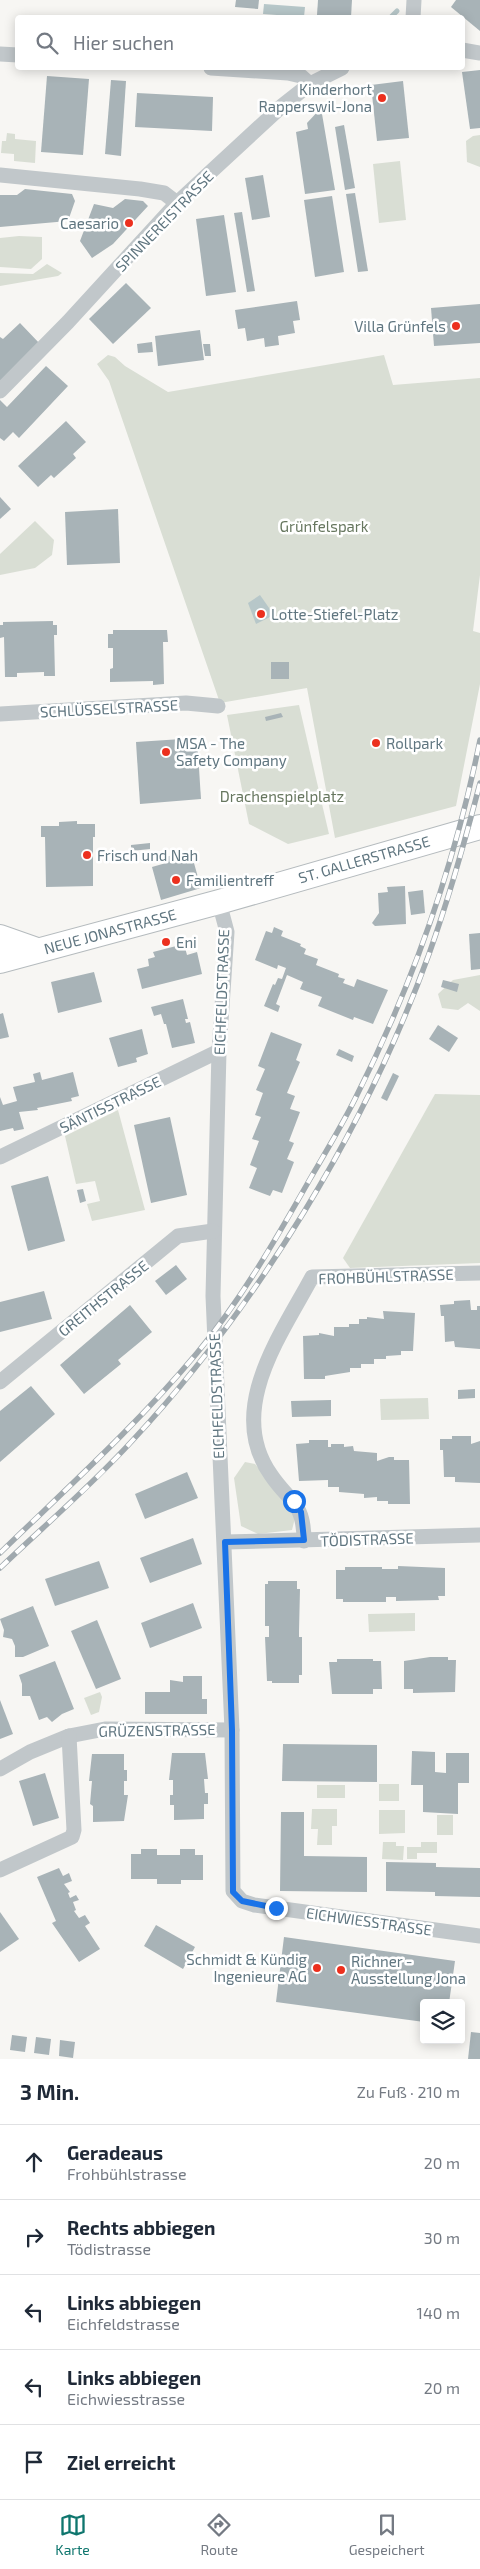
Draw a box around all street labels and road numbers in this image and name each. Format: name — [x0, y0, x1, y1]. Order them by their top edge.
street label: SPINNEREISTRASSE — [111, 167, 217, 275]
street label: SCHLÜSSELSTRASSE — [39, 695, 179, 721]
street label: ST. GALLERSTRASSE — [296, 832, 432, 886]
street label: NEUE JONASTRASSE — [42, 905, 178, 957]
street label: EICHFELDSTRASSE — [210, 929, 232, 1055]
street label: SÄNTISSTRASSE — [56, 1072, 164, 1136]
street label: GREITHSTRASSE — [54, 1256, 152, 1340]
street label: FROHBÜHLSTRASSE — [318, 1265, 454, 1287]
street label: EICHFELDSTRASSE — [205, 1333, 227, 1459]
street label: TÖDISTRASSE — [320, 1528, 414, 1550]
street label: GRÜZENSTRASSE — [98, 1720, 216, 1740]
street label: EICHWIESSTRASSE — [305, 1903, 433, 1939]

